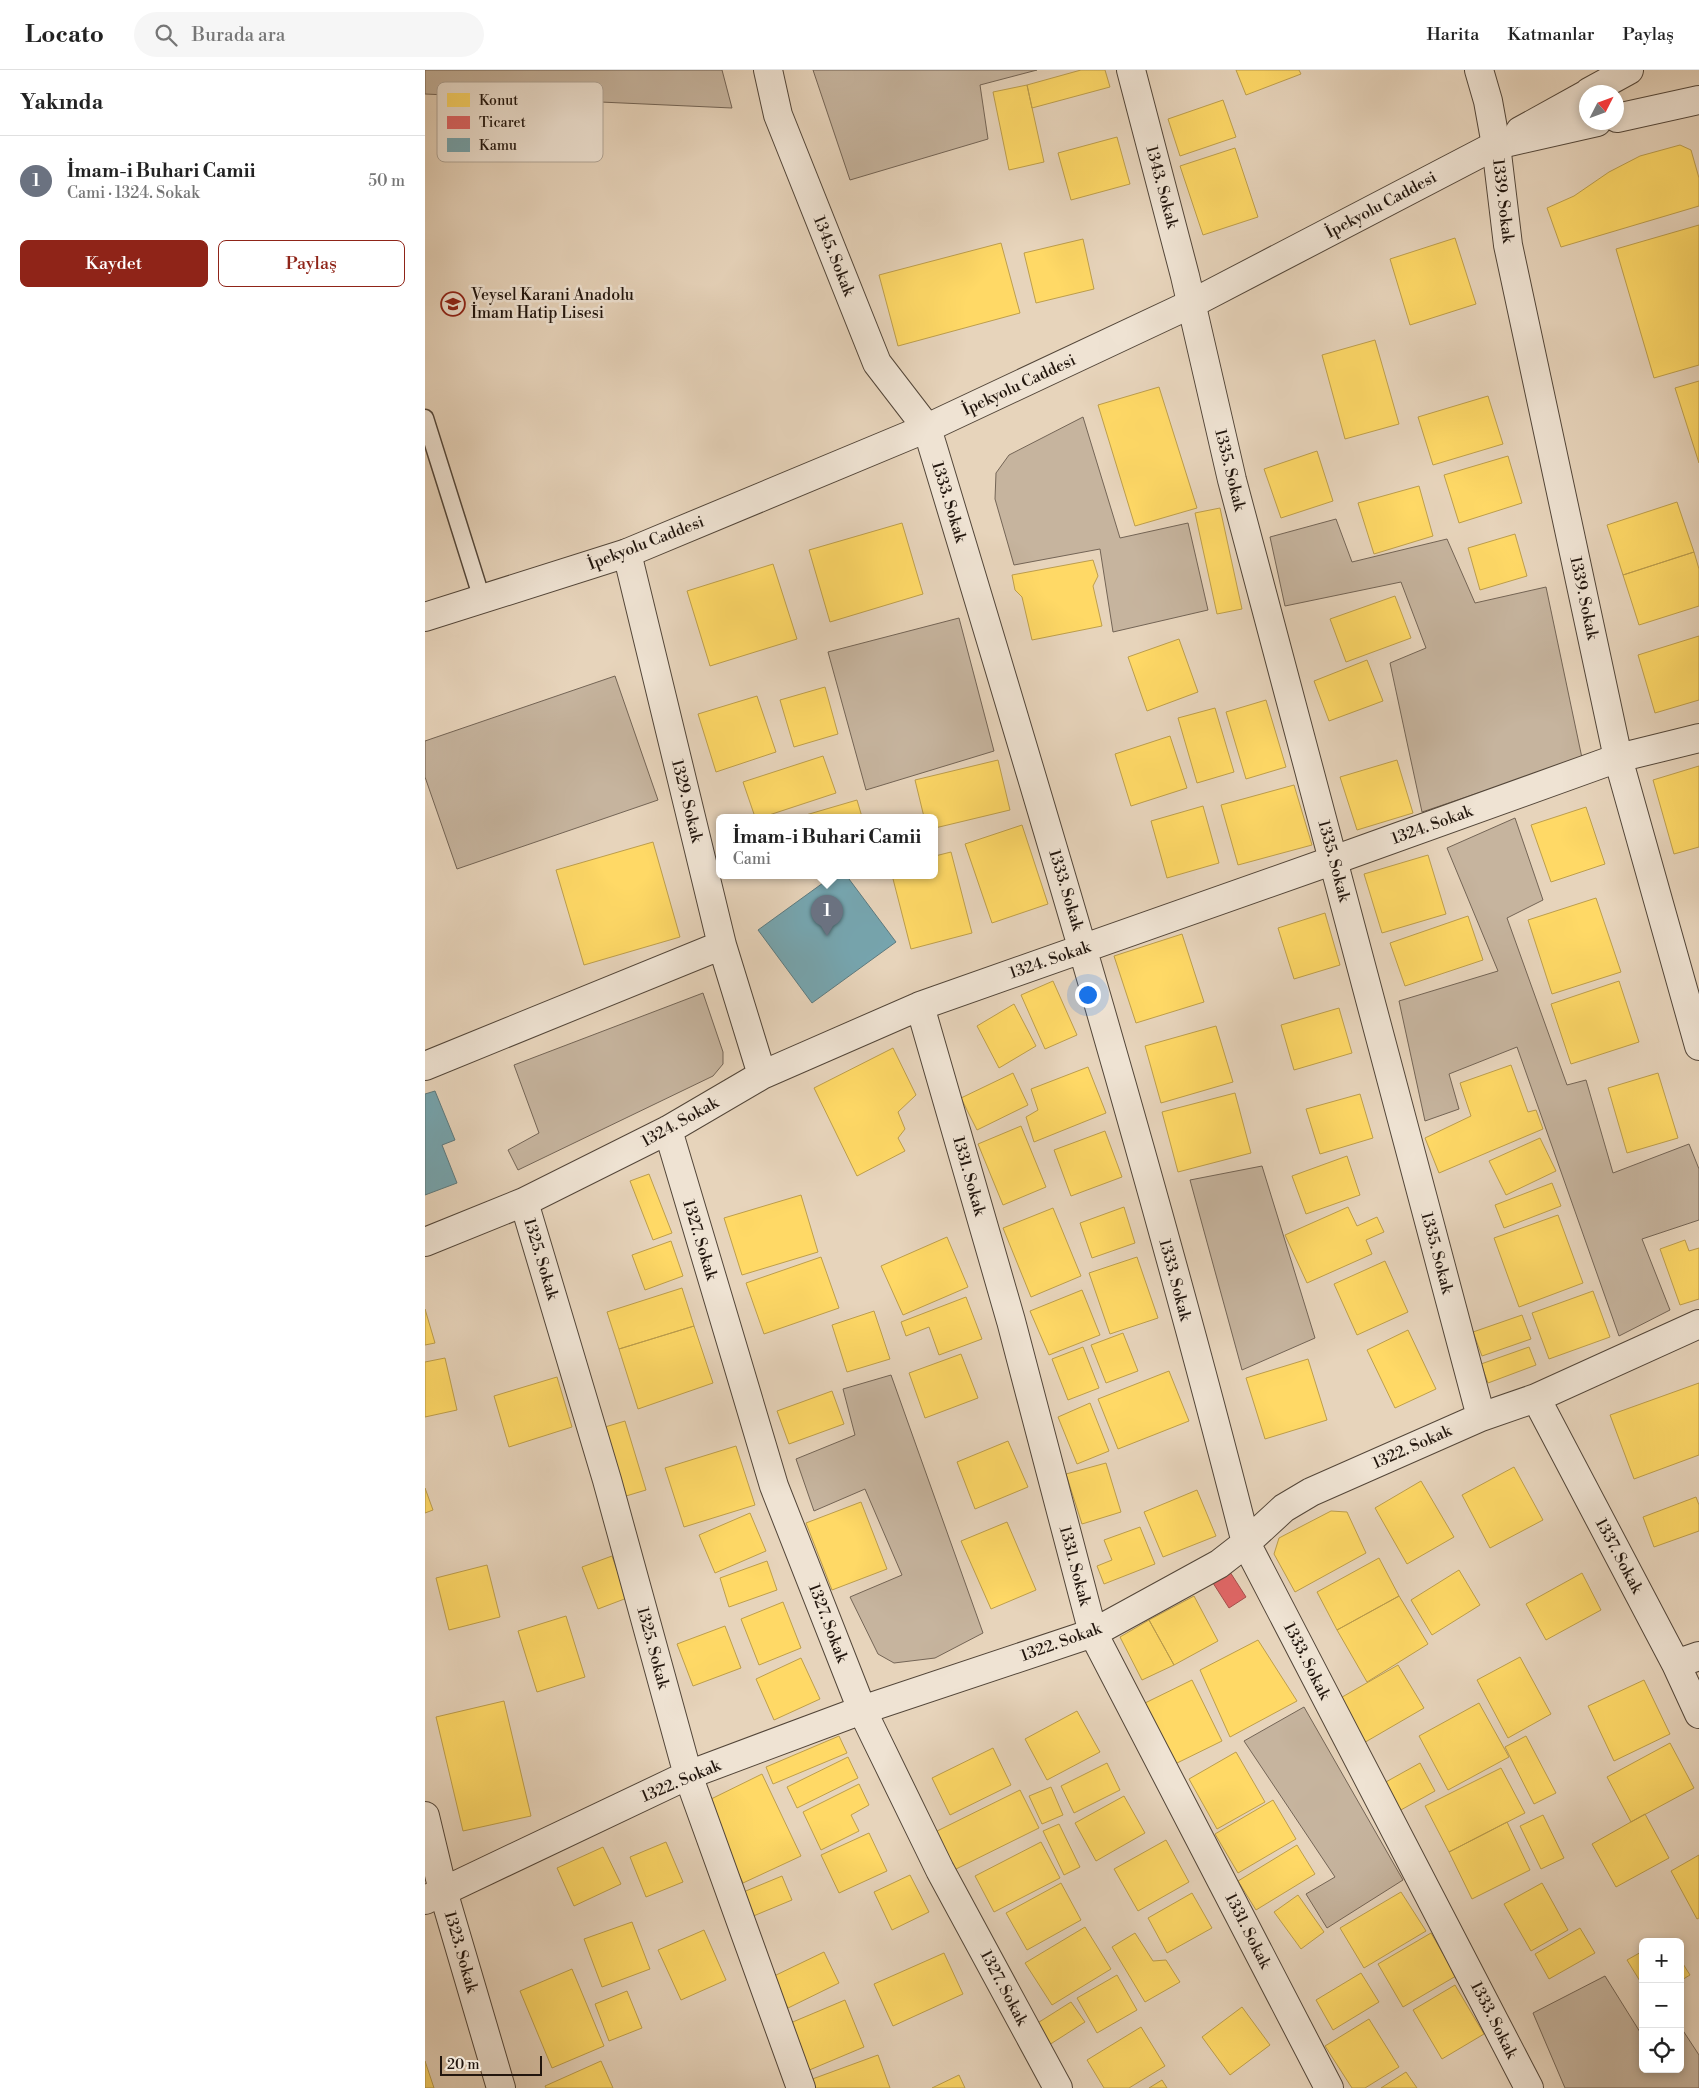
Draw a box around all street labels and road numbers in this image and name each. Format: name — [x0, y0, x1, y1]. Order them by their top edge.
street label: 1343. Sokak — [1141, 143, 1183, 232]
street label: 1339. Sokak — [1488, 158, 1518, 246]
street label: İpekyolu Caddesi — [1321, 166, 1440, 243]
street label: 1345. Sokak — [809, 213, 860, 301]
street label: İpekyolu Caddesi — [958, 348, 1079, 420]
street label: 1335. Sokak — [1210, 427, 1250, 515]
street label: 1333. Sokak — [927, 459, 971, 547]
street label: İpekyolu Caddesi — [584, 510, 707, 574]
street label: 1339. Sokak — [1565, 555, 1603, 643]
street label: 1329. Sokak — [667, 757, 707, 846]
street label: 1324. Sokak — [1389, 801, 1477, 849]
street label: 1335. Sokak — [1313, 818, 1355, 906]
street label: 1333. Sokak — [1044, 847, 1088, 935]
street label: 1324. Sokak — [1007, 936, 1095, 983]
street label: 1324. Sokak — [638, 1092, 723, 1151]
street label: 1331. Sokak — [948, 1134, 990, 1220]
street label: 1327. Sokak — [678, 1197, 722, 1284]
street label: 1335. Sokak — [1416, 1210, 1458, 1298]
street label: 1325. Sokak — [519, 1216, 563, 1304]
street label: 1333. Sokak — [1154, 1237, 1196, 1325]
street label: 1322. Sokak — [1369, 1420, 1456, 1473]
street label: 1337. Sokak — [1591, 1515, 1648, 1598]
street label: 1331. Sokak — [1055, 1524, 1096, 1610]
street label: 1327. Sokak — [804, 1581, 853, 1667]
street label: 1325. Sokak — [632, 1605, 674, 1693]
street label: 1322. Sokak — [1018, 1618, 1106, 1666]
street label: 1333. Sokak — [1279, 1619, 1336, 1704]
street label: 1322. Sokak — [638, 1755, 725, 1807]
street label: 1331. Sokak — [1221, 1890, 1276, 1973]
street label: 1323. Sokak — [440, 1909, 483, 1997]
street label: 1327. Sokak — [976, 1947, 1033, 2031]
street label: 1333. Sokak — [1466, 1978, 1523, 2063]

